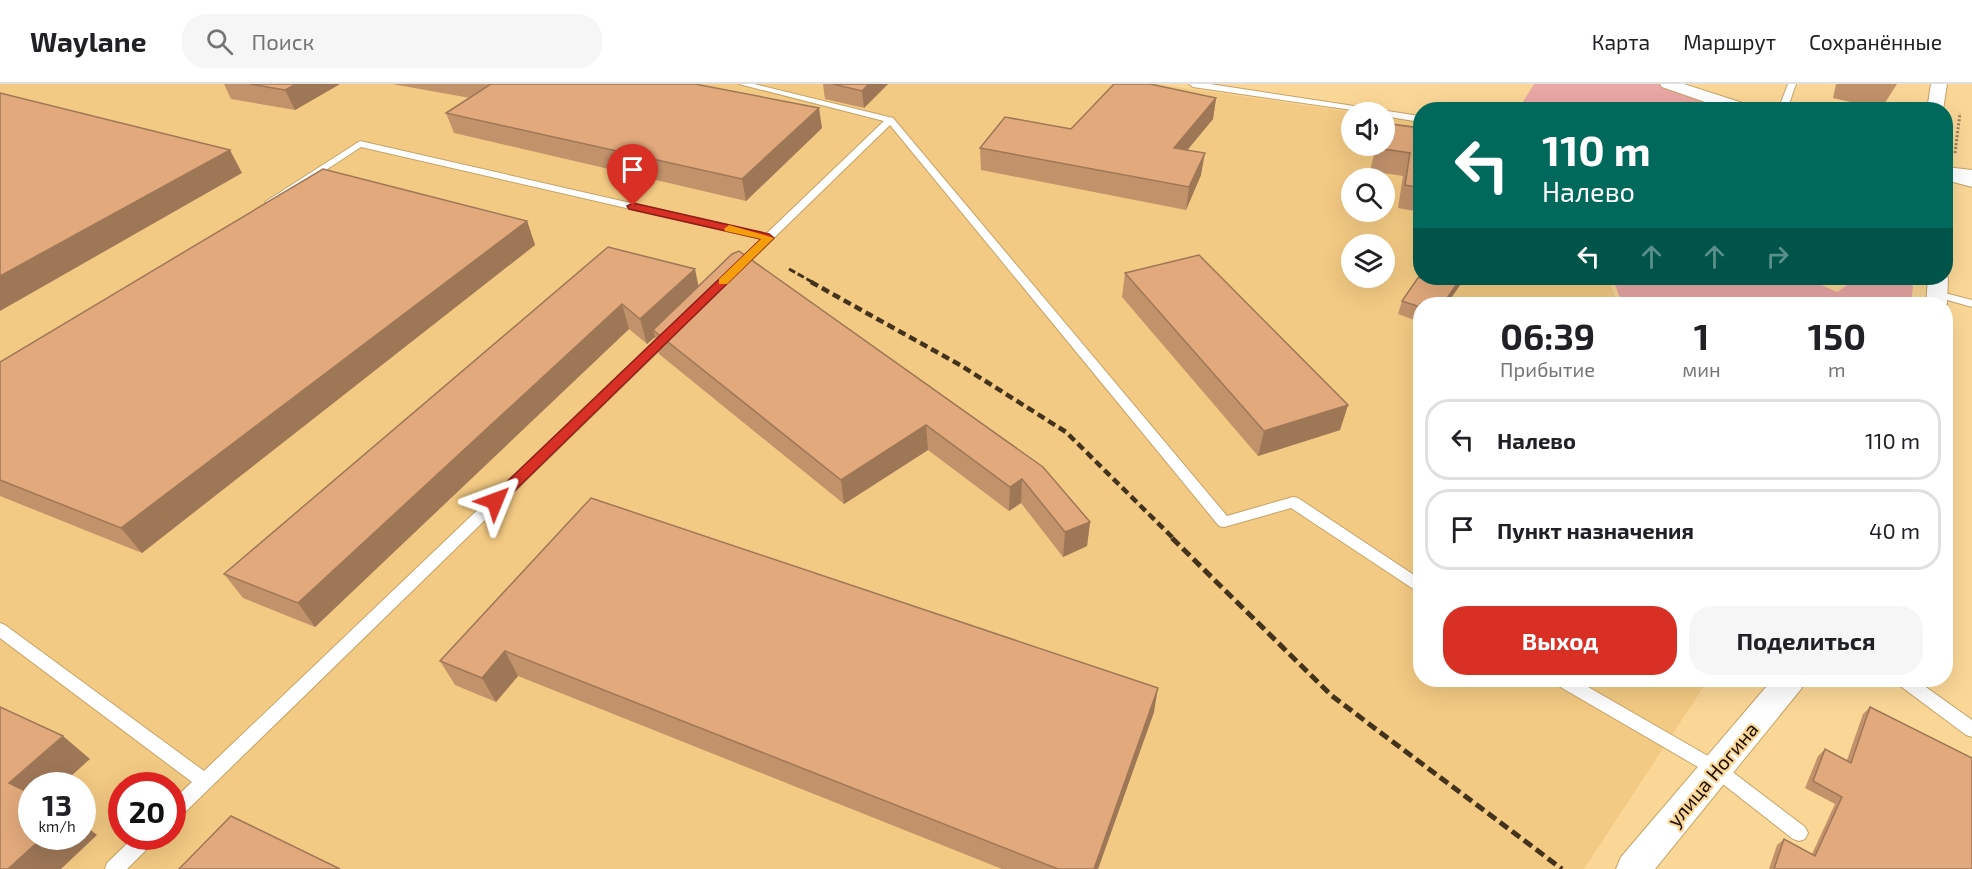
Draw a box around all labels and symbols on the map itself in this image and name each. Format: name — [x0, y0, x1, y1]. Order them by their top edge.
pin — [607, 144, 658, 206]
position arrow — [463, 469, 527, 533]
street label: улица Ногина — [1661, 717, 1763, 832]
speed limit sign: 20 — [108, 772, 186, 850]

